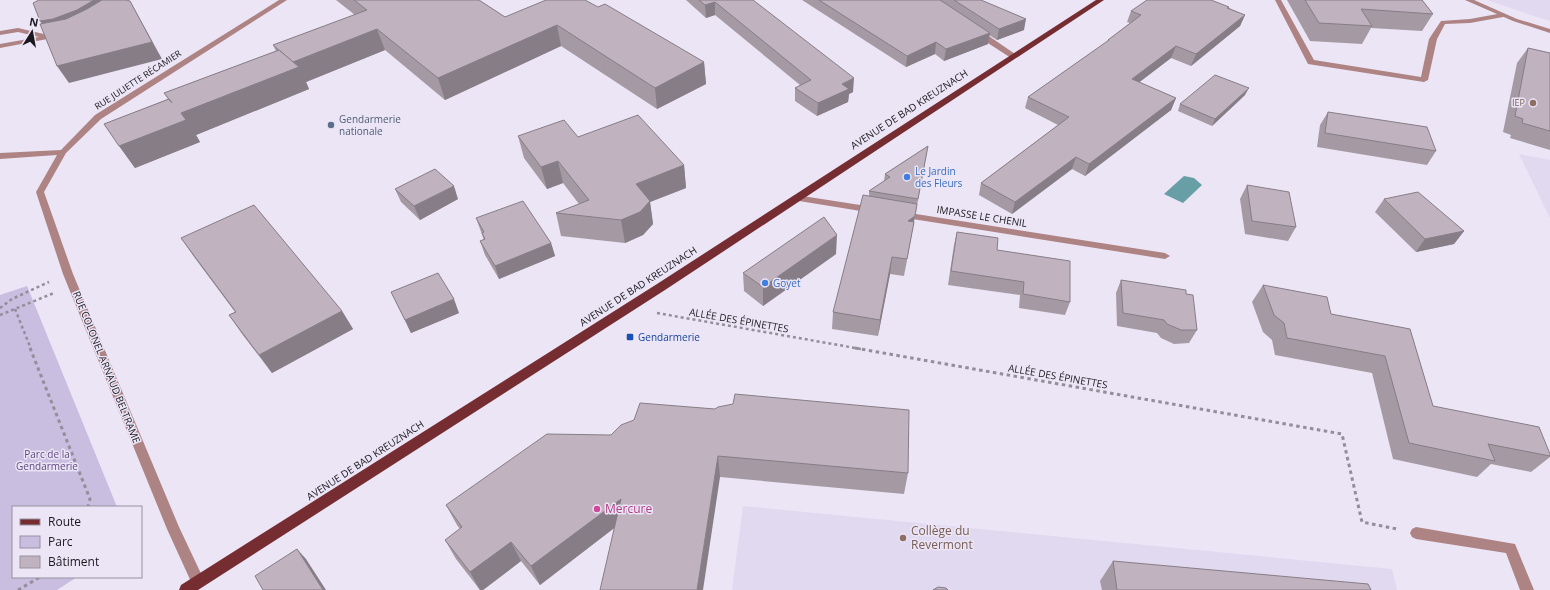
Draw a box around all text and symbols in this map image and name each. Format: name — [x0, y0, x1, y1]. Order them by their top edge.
north arrow — [12, 12, 52, 52]
text: N — [28, 13, 40, 30]
street label: RUE JULIETTE RÉCAMIER — [92, 46, 184, 113]
street label: AVENUE DE BAD KREUZNACH — [848, 66, 970, 152]
place label: IEP — [1512, 96, 1525, 109]
marker: IEP — [1528, 98, 1538, 108]
place label: Gendarmerie nationale — [339, 112, 401, 138]
marker: Gendarmerie nationale — [326, 120, 336, 130]
place label: Le Jardin des Fleurs — [915, 164, 963, 190]
marker: Le Jardin des Fleurs — [902, 172, 912, 182]
street label: IMPASSE LE CHENIL — [936, 202, 1028, 230]
street label: AVENUE DE BAD KREUZNACH — [577, 243, 699, 329]
place label: Goyet — [773, 276, 801, 290]
marker: Goyet — [760, 278, 770, 288]
street label: RUE COLONEL ARNAUD BELTRAME — [70, 289, 144, 445]
street label: ALLÉE DES ÉPINETTES — [688, 304, 790, 336]
place label: Gendarmerie — [638, 330, 700, 344]
marker: Gendarmerie — [625, 332, 635, 342]
street label: ALLÉE DES ÉPINETTES — [1007, 360, 1109, 392]
street label: AVENUE DE BAD KREUZNACH — [304, 417, 426, 503]
park label: Parc de la Gendarmerie — [16, 447, 78, 473]
place label: Mercure — [605, 500, 652, 517]
marker: Mercure — [592, 504, 602, 514]
legend — [12, 506, 142, 578]
text: Route — [48, 513, 81, 530]
place label: Collège du Revermont — [911, 522, 973, 553]
text: Parc — [48, 533, 73, 550]
marker: Collège du Revermont — [898, 533, 908, 543]
text: Bâtiment — [48, 553, 99, 570]

